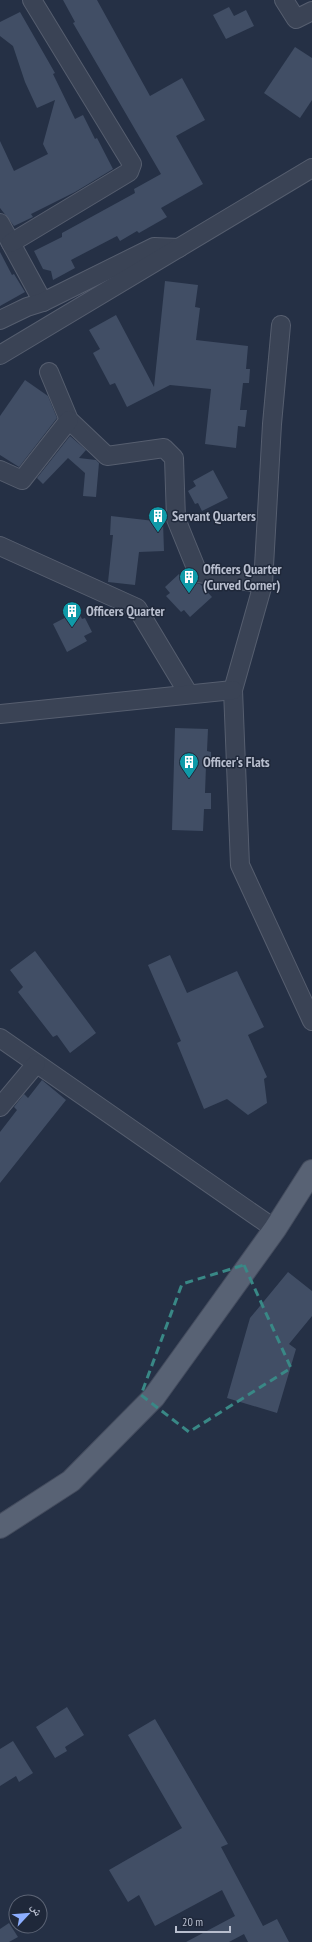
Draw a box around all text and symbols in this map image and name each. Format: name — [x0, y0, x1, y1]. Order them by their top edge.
building icon: Servant Quarters — [147, 505, 169, 533]
place label: Servant Quarters — [172, 507, 256, 525]
place label: Officers Quarter (Curved Corner) — [203, 560, 283, 594]
building icon: Officers Quarter (Curved Corner) — [178, 566, 200, 594]
building icon: Officers Quarter — [61, 600, 83, 628]
place label: Officers Quarter — [86, 602, 166, 620]
building icon: Officer's Flats — [178, 751, 200, 779]
place label: Officer's Flats — [203, 753, 270, 771]
north arrow — [8, 1894, 48, 1934]
text: ش — [27, 1901, 46, 1919]
scale bar — [176, 1908, 230, 1934]
text: 20 m — [182, 1914, 203, 1929]

